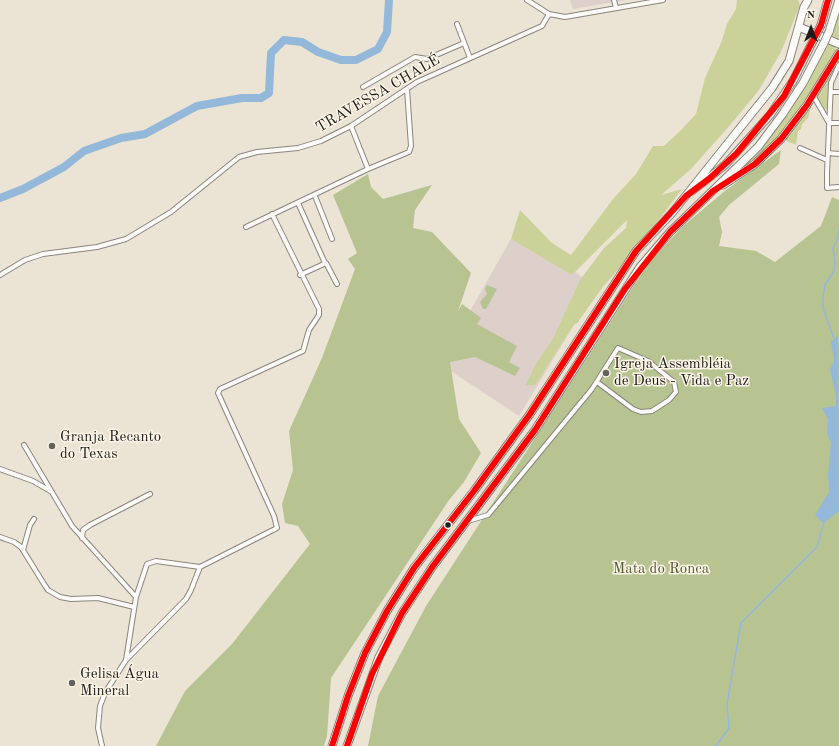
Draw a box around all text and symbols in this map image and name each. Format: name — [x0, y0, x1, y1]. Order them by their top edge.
north arrow — [791, 8, 831, 48]
text: N — [807, 10, 815, 21]
street label: TRAVESSA CHALÉ — [313, 51, 443, 137]
place label: Igreja Assembléia de Deus - Vida e Paz — [614, 355, 749, 390]
marker: Igreja Assembléia de Deus - Vida e Paz — [601, 368, 611, 378]
place label: Granja Recanto do Texas — [60, 428, 161, 463]
marker: Granja Recanto do Texas — [47, 441, 57, 451]
unlabelled marker — [443, 520, 453, 530]
park label: Mata do Ronca — [613, 560, 709, 578]
place label: Gelisa Água Mineral — [80, 665, 159, 700]
marker: Gelisa Água Mineral — [67, 678, 77, 688]

